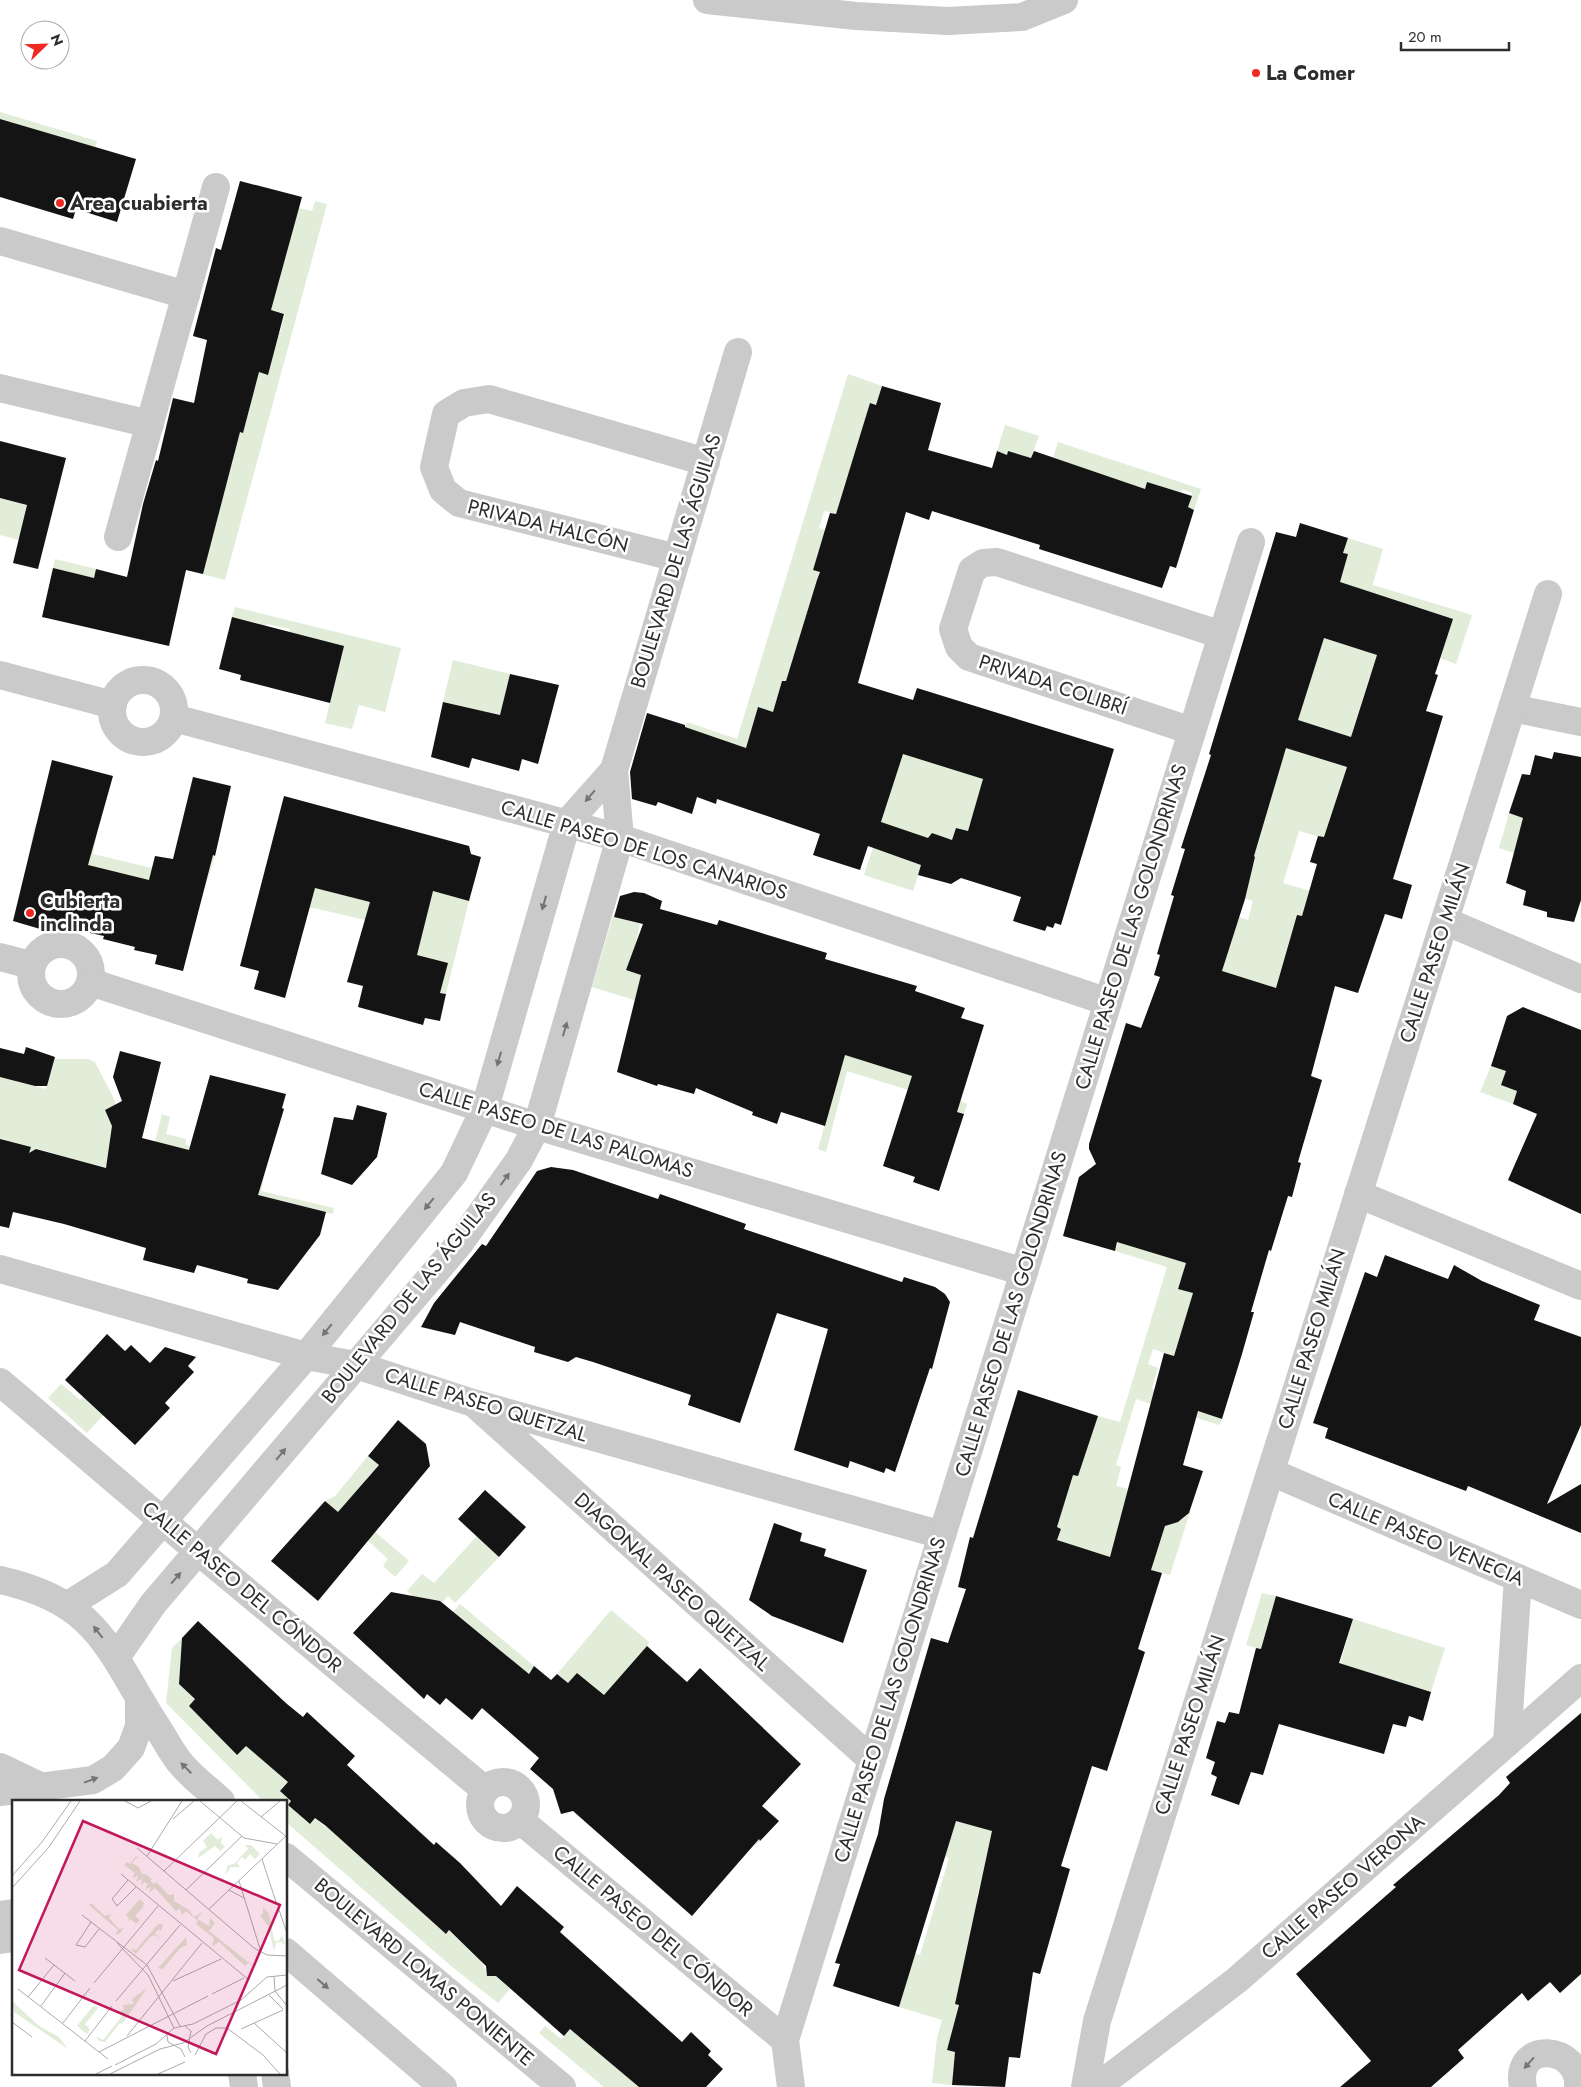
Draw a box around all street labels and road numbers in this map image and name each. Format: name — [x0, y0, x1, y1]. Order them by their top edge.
street label: BOULEVARD DE LAS ÁGUILAS — [623, 430, 729, 692]
street label: PRIVADA HALCÓN — [465, 492, 631, 560]
street label: PRIVADA COLIBRÍ — [975, 647, 1132, 723]
street label: CALLE PASEO DE LAS GOLONDRINAS — [1068, 761, 1194, 1093]
street label: CALLE PASEO DE LOS CANARIOS — [497, 793, 791, 907]
street label: CALLE PASEO MILÁN — [1392, 859, 1478, 1047]
street label: CALLE PASEO DE LAS PALOMAS — [415, 1074, 697, 1186]
street label: CALLE PASEO DE LAS GOLONDRINAS — [948, 1148, 1074, 1480]
street label: BOULEVARD DE LAS ÁGUILAS — [315, 1186, 503, 1410]
street label: CALLE PASEO MILÁN — [1271, 1245, 1353, 1433]
street label: CALLE PASEO QUETZAL — [381, 1360, 591, 1450]
street label: CALLE PASEO VENECIA — [1323, 1485, 1529, 1594]
street label: DIAGONAL PASEO QUETZAL — [568, 1486, 776, 1678]
street label: CALLE PASEO DEL CÓNDOR — [136, 1494, 348, 1680]
street label: CALLE PASEO DE LAS GOLONDRINAS — [827, 1534, 953, 1866]
street label: CALLE PASEO MILÁN — [1147, 1631, 1233, 1819]
street label: CALLE PASEO VERONA — [1255, 1807, 1432, 1966]
street label: CALLE PASEO DEL CÓNDOR — [547, 1838, 759, 2024]
street label: BOULEVARD LOMAS PONIENTE — [308, 1871, 540, 2073]

